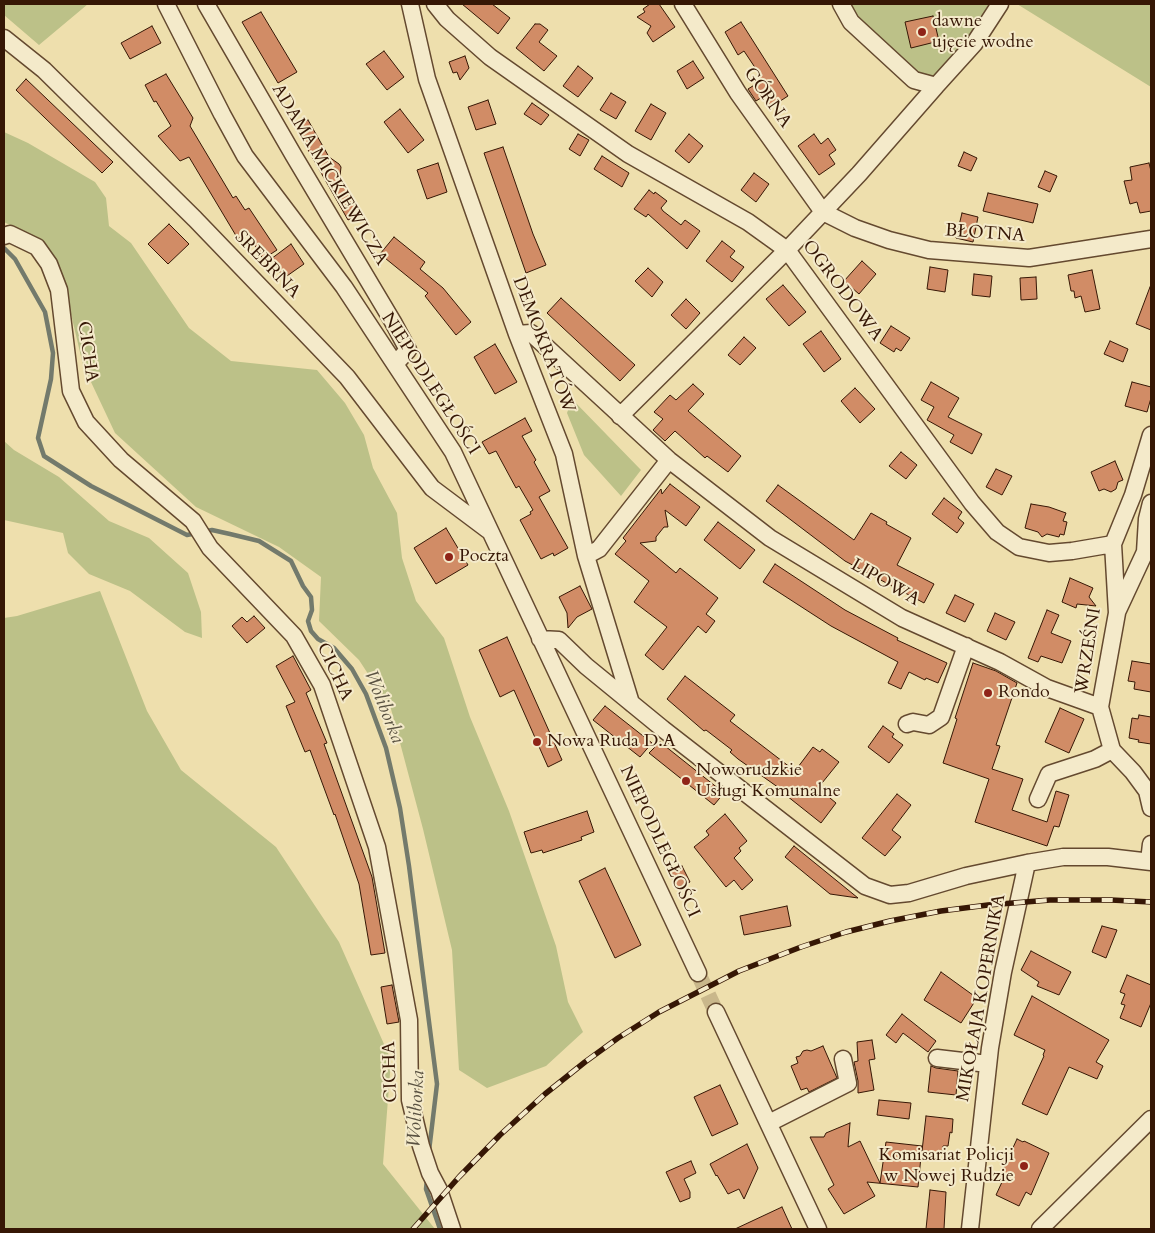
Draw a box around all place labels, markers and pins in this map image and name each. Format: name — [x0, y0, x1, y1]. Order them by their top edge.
place label: dawne ujęcie wodne — [932, 11, 1034, 54]
marker: dawne ujęcie wodne — [916, 26, 928, 38]
place label: Poczta — [459, 546, 509, 568]
marker: Poczta — [443, 551, 455, 563]
place label: Rondo — [998, 682, 1050, 704]
marker: Rondo — [982, 687, 994, 699]
place label: Nowa Ruda D.A — [547, 731, 676, 753]
marker: Nowa Ruda D.A — [531, 736, 543, 748]
place label: Noworudzkie Usługi Komunalne — [696, 760, 841, 802]
marker: Noworudzkie Usługi Komunalne — [680, 775, 692, 787]
place label: Komisariat Policji w Nowej Rudzie — [879, 1145, 1014, 1188]
marker: Komisariat Policji w Nowej Rudzie — [1018, 1160, 1030, 1172]

